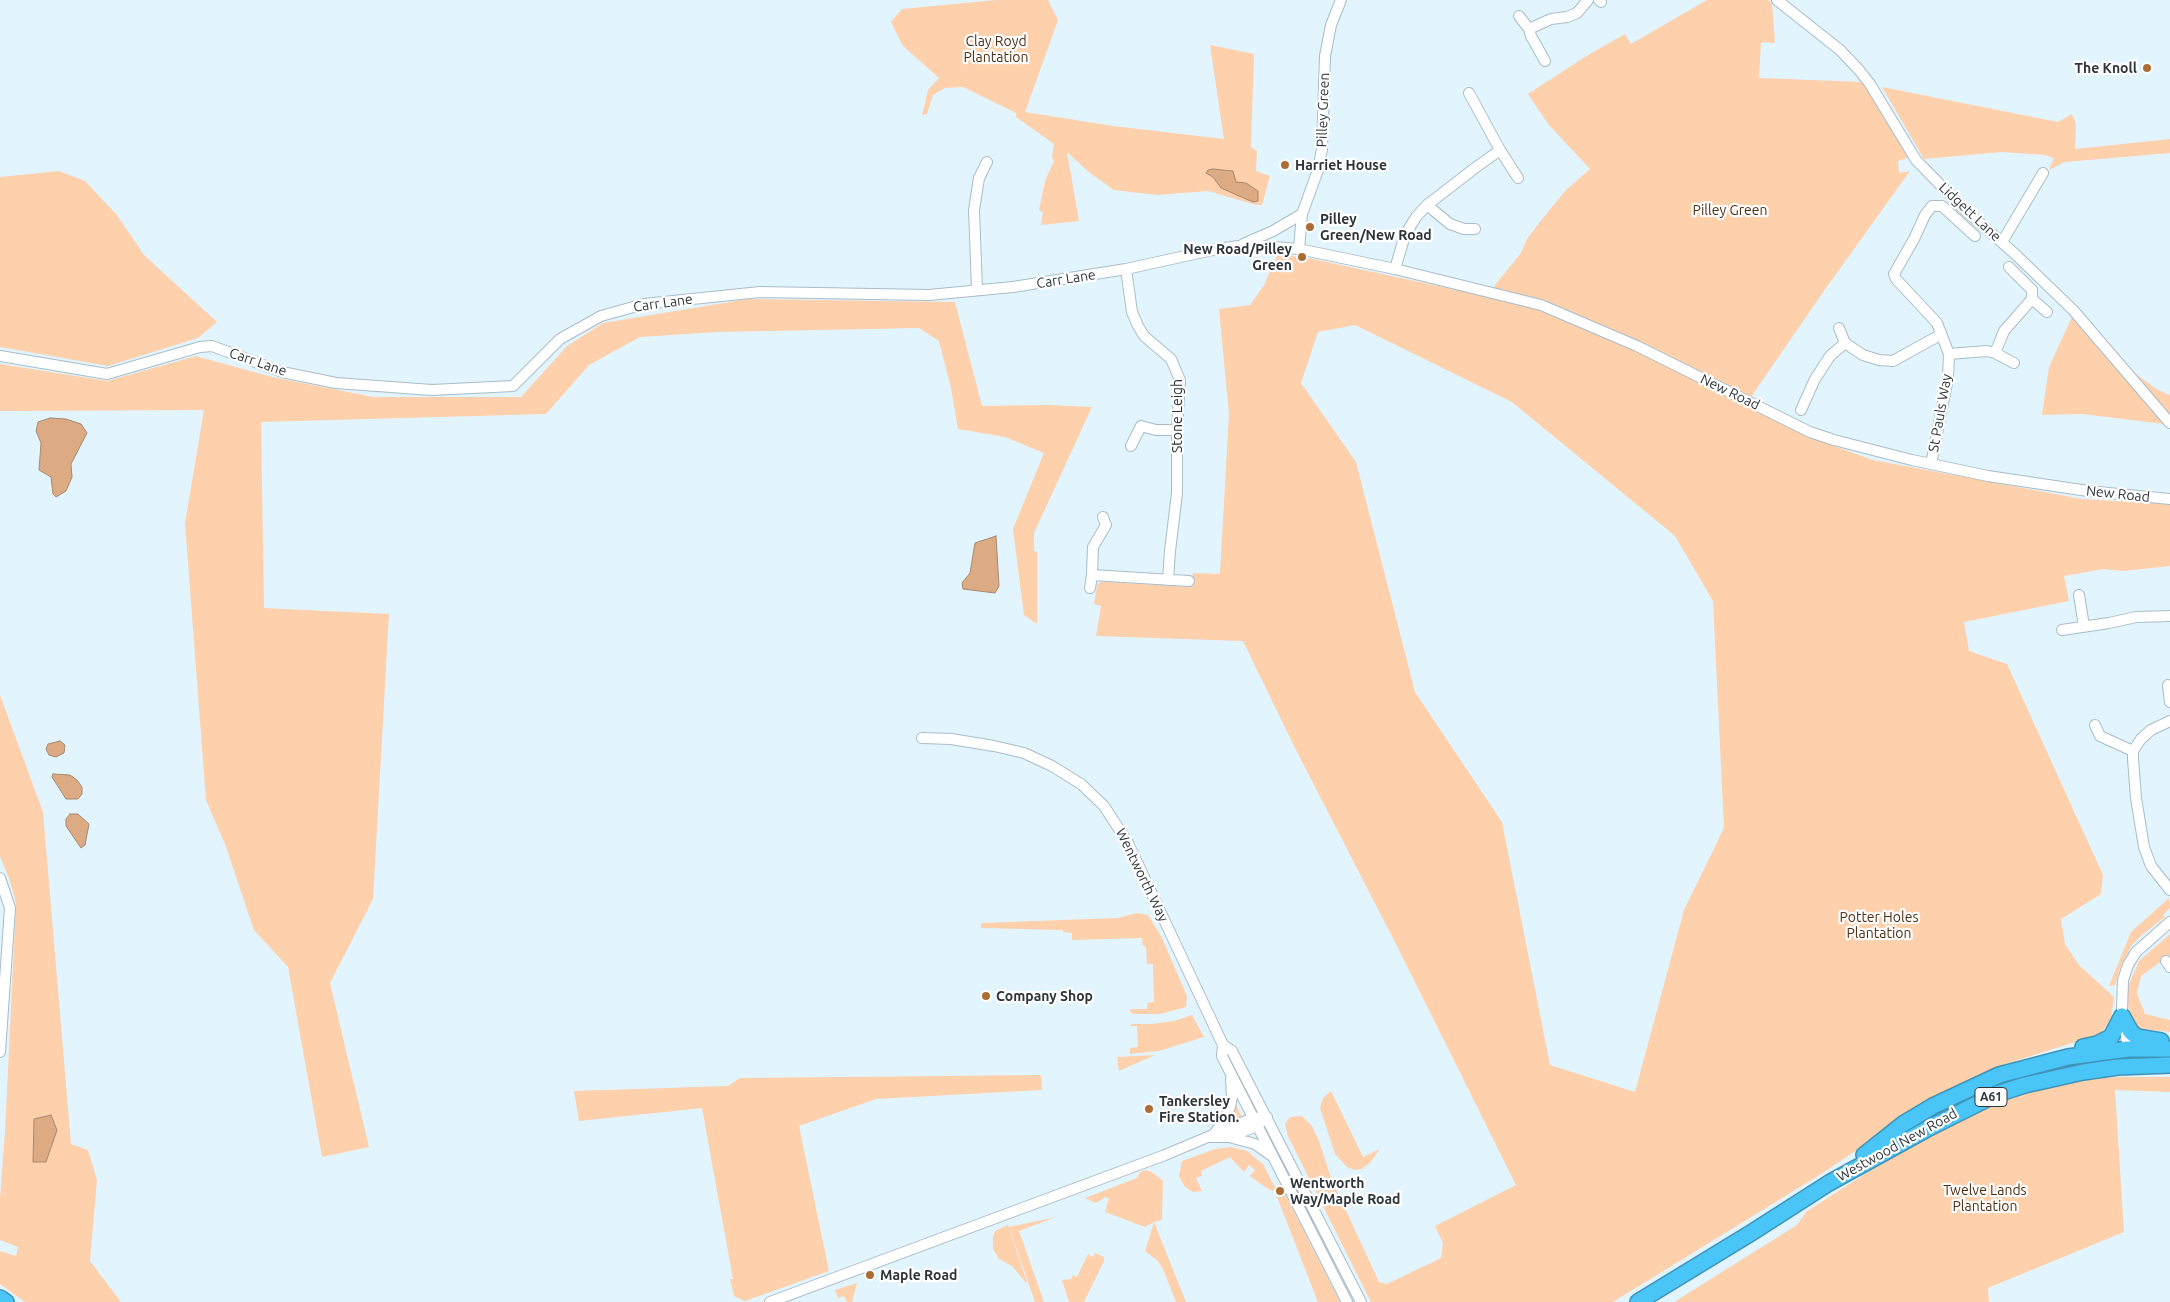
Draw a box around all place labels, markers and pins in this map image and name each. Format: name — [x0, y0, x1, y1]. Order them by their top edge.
place label: The Knoll — [2075, 60, 2137, 76]
marker: The Knoll — [2141, 62, 2153, 74]
place label: Harriet House — [1295, 157, 1387, 173]
marker: Harriet House — [1279, 159, 1291, 171]
place label: Pilley Green/New Road — [1320, 211, 1432, 243]
marker: Pilley Green/New Road — [1304, 221, 1316, 233]
place label: New Road/Pilley Green — [1183, 241, 1292, 274]
marker: New Road/Pilley Green — [1296, 251, 1308, 263]
place label: Company Shop — [996, 988, 1093, 1004]
marker: Company Shop — [980, 990, 992, 1002]
place label: Tankersley Fire Station. — [1159, 1093, 1239, 1126]
marker: Tankersley Fire Station. — [1143, 1103, 1155, 1115]
place label: Wentworth Way/Maple Road — [1290, 1175, 1401, 1208]
marker: Wentworth Way/Maple Road — [1274, 1185, 1286, 1197]
place label: Maple Road — [880, 1267, 957, 1283]
marker: Maple Road — [864, 1269, 876, 1281]

